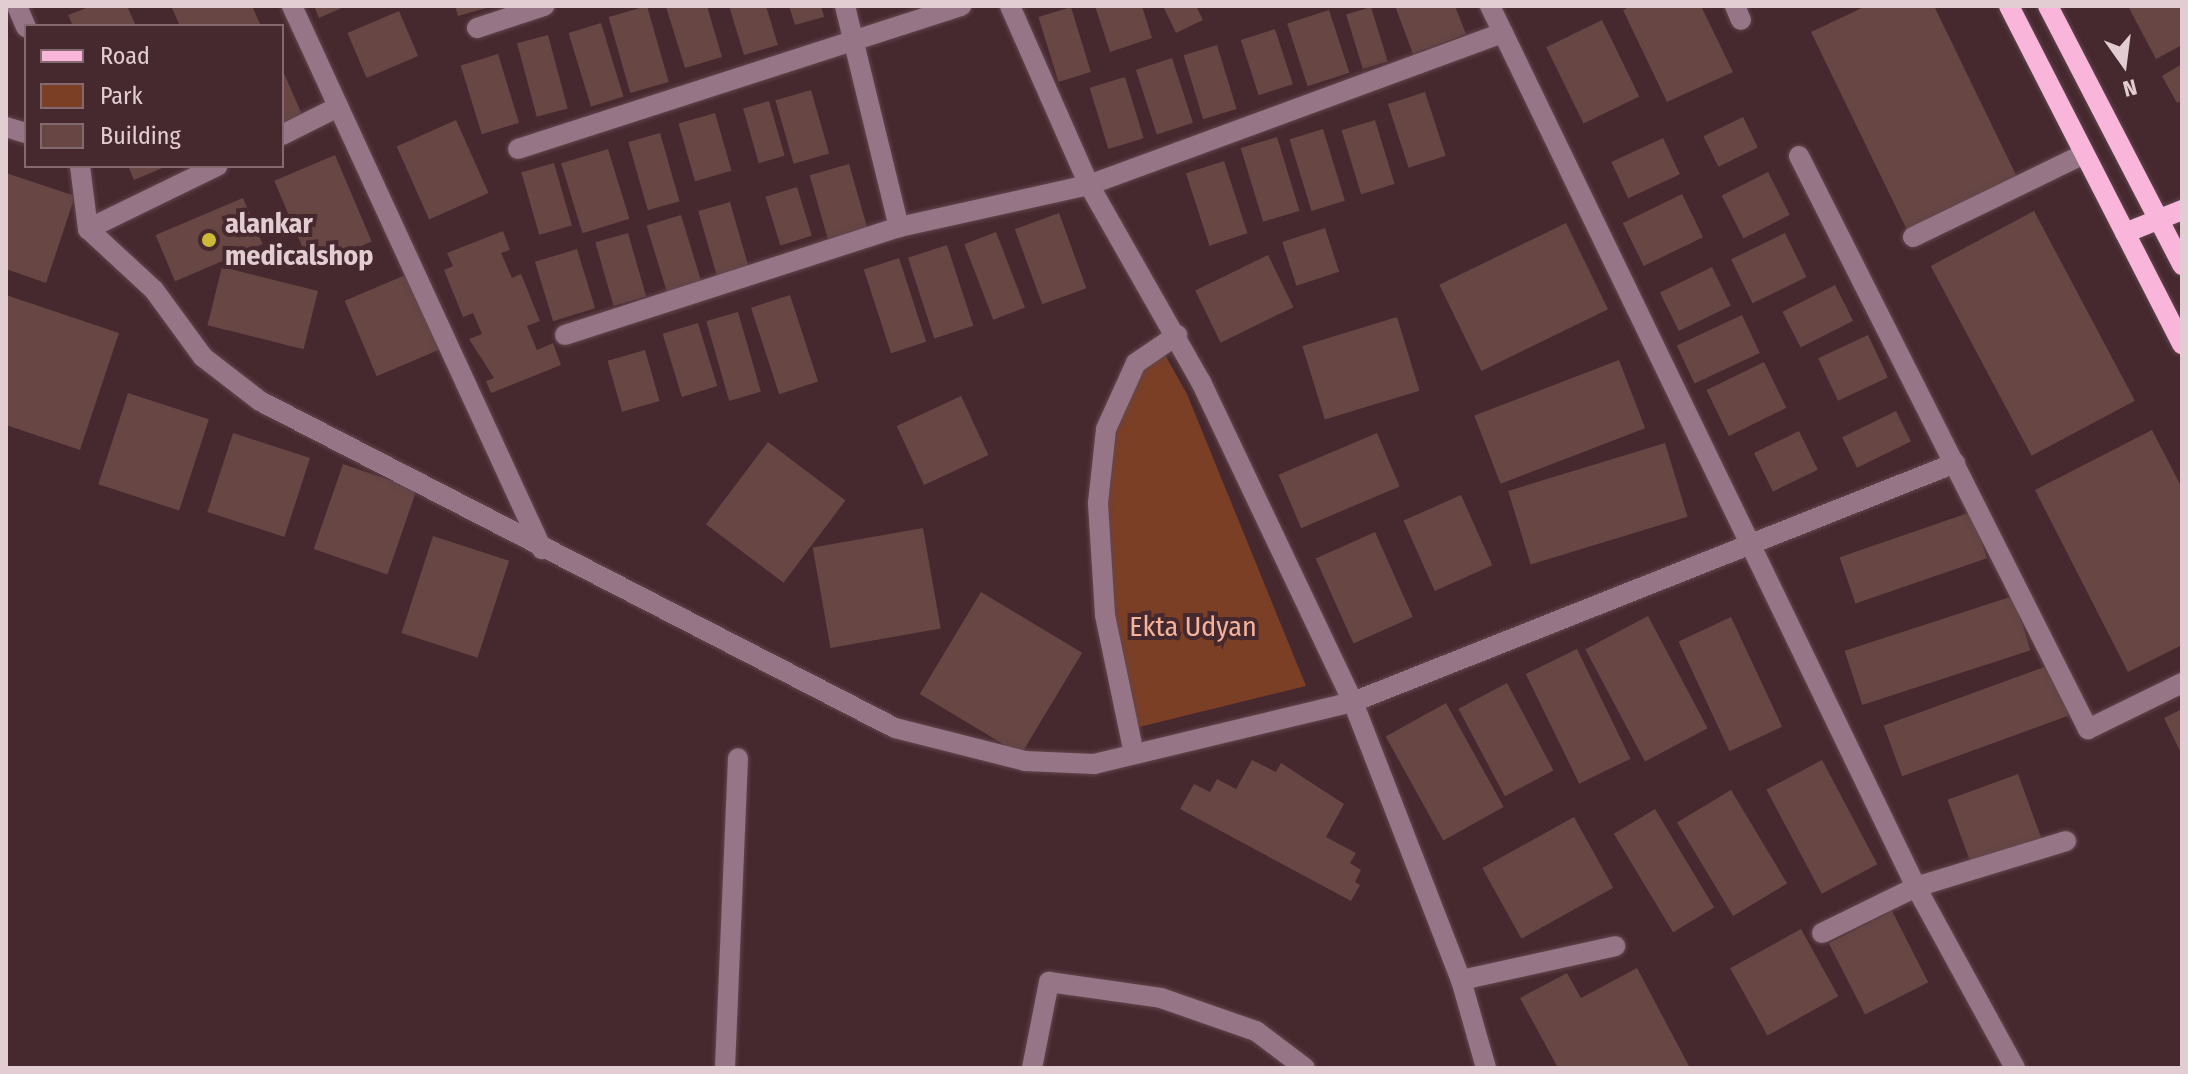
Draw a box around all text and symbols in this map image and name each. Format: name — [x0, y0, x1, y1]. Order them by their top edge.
legend — [24, 24, 284, 168]
north arrow — [2084, 24, 2164, 104]
text: Road — [100, 42, 150, 70]
text: N — [2120, 73, 2140, 102]
text: Park — [100, 82, 143, 110]
text: Building — [100, 122, 181, 150]
place label: alankar medicalshop — [225, 207, 373, 273]
marker: alankar medicalshop — [200, 231, 218, 249]
park label: Ekta Udyan — [1129, 610, 1257, 644]

